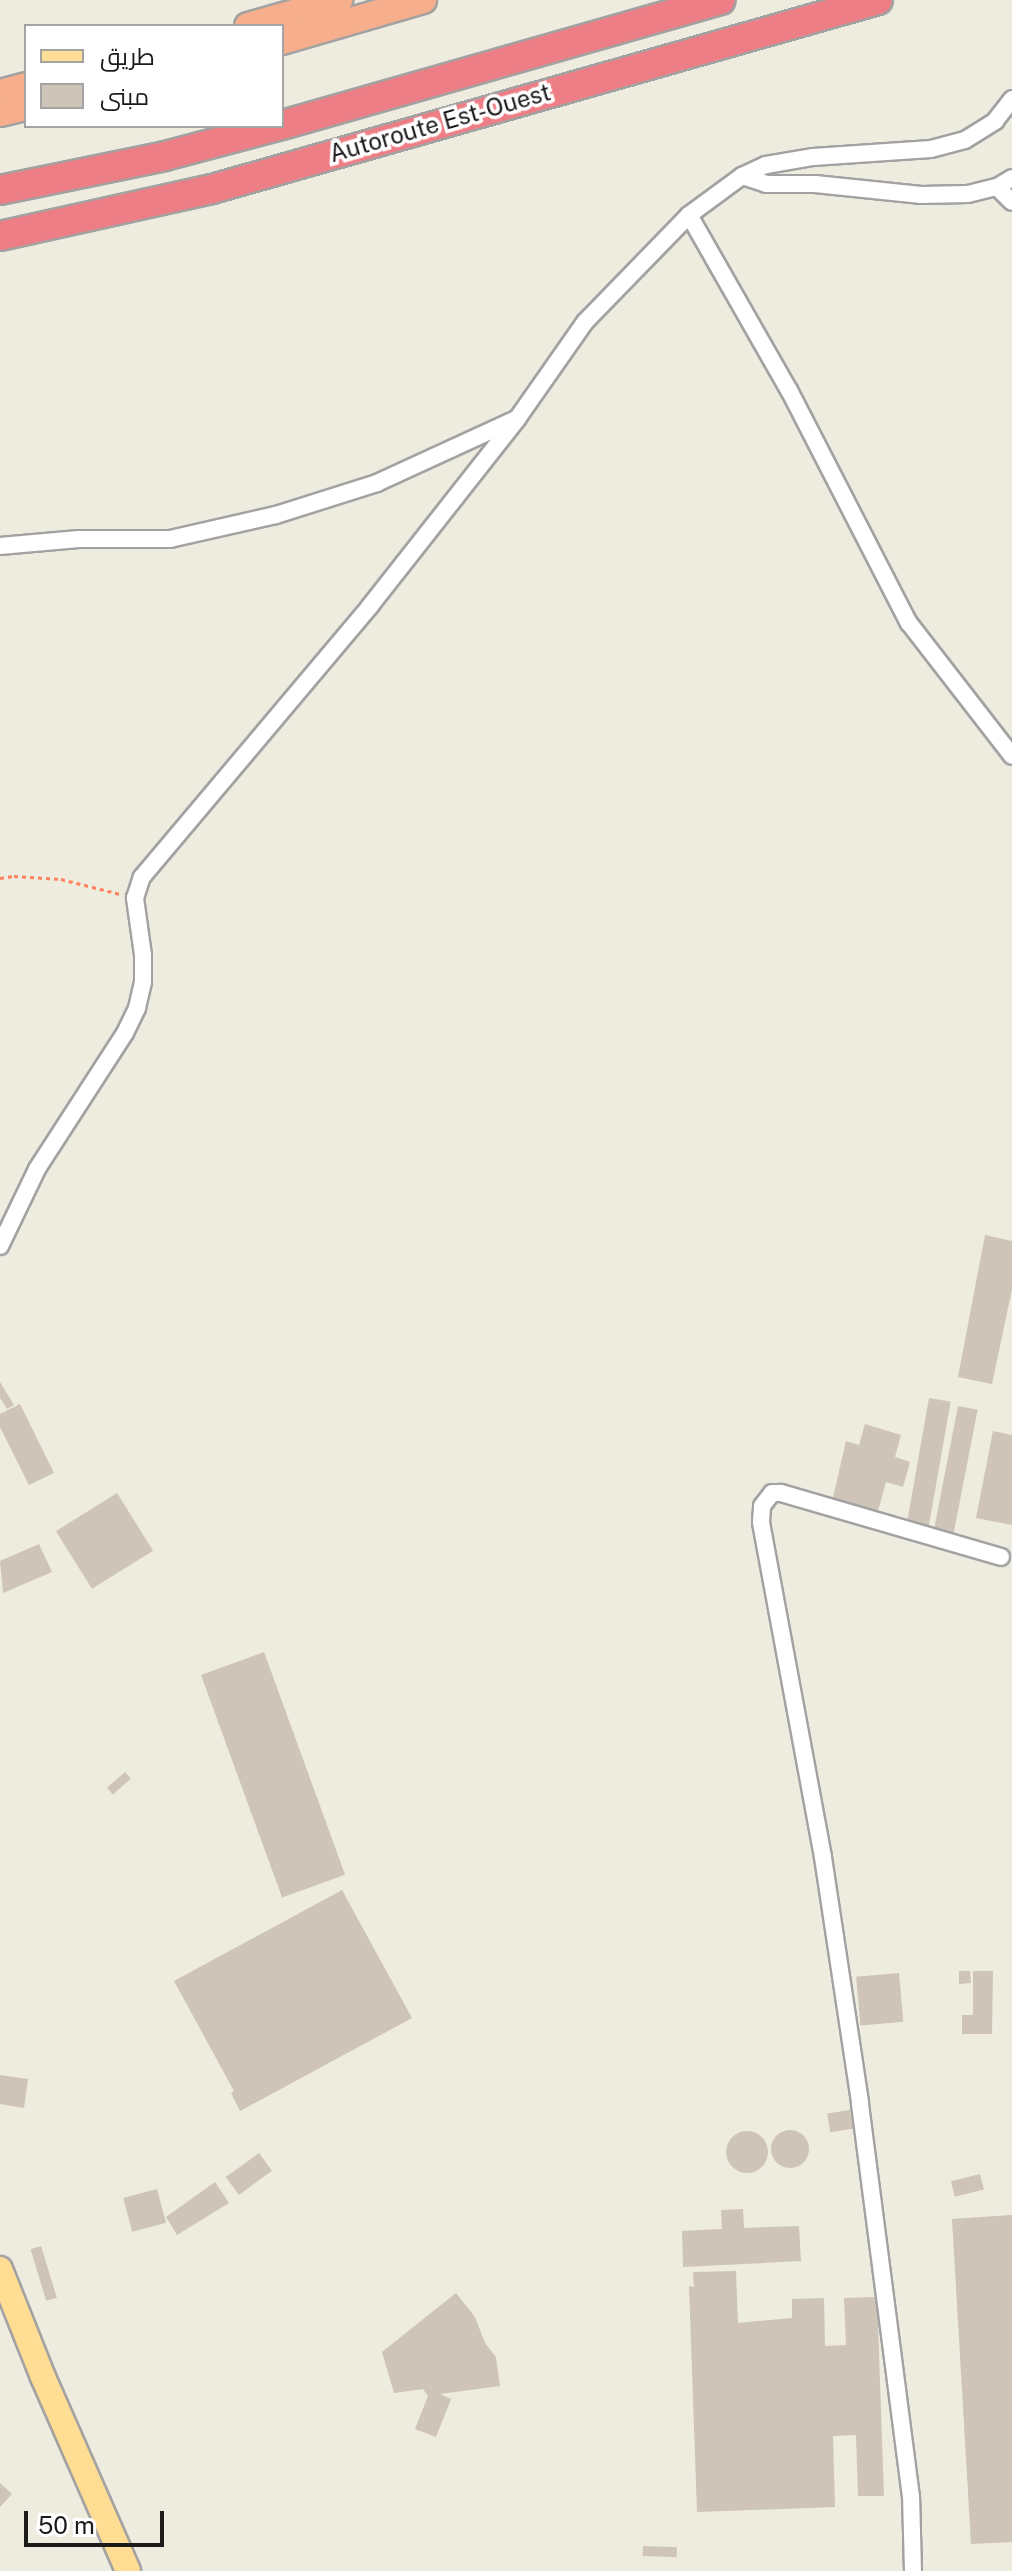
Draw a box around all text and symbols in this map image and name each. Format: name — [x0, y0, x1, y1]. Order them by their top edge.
legend — [24, 24, 284, 128]
text: طريق — [100, 42, 155, 70]
street label: Autoroute Est-Ouest — [326, 78, 554, 168]
text: مبنى — [100, 82, 149, 110]
scale bar — [28, 2495, 168, 2545]
text: 50 m — [38, 2511, 95, 2539]

